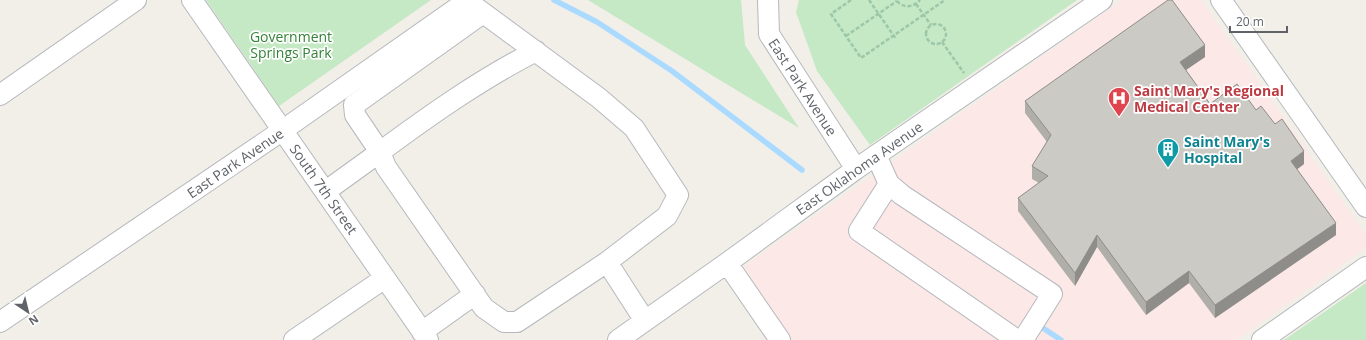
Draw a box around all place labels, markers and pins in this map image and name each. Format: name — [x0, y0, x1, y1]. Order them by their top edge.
place label: Saint Mary's Regional Medical Center — [1134, 81, 1284, 116]
hospital icon: Saint Mary's Regional Medical Center — [1106, 85, 1132, 118]
place label: Saint Mary's Hospital — [1184, 132, 1270, 167]
building icon: Saint Mary's Hospital — [1155, 136, 1181, 169]

